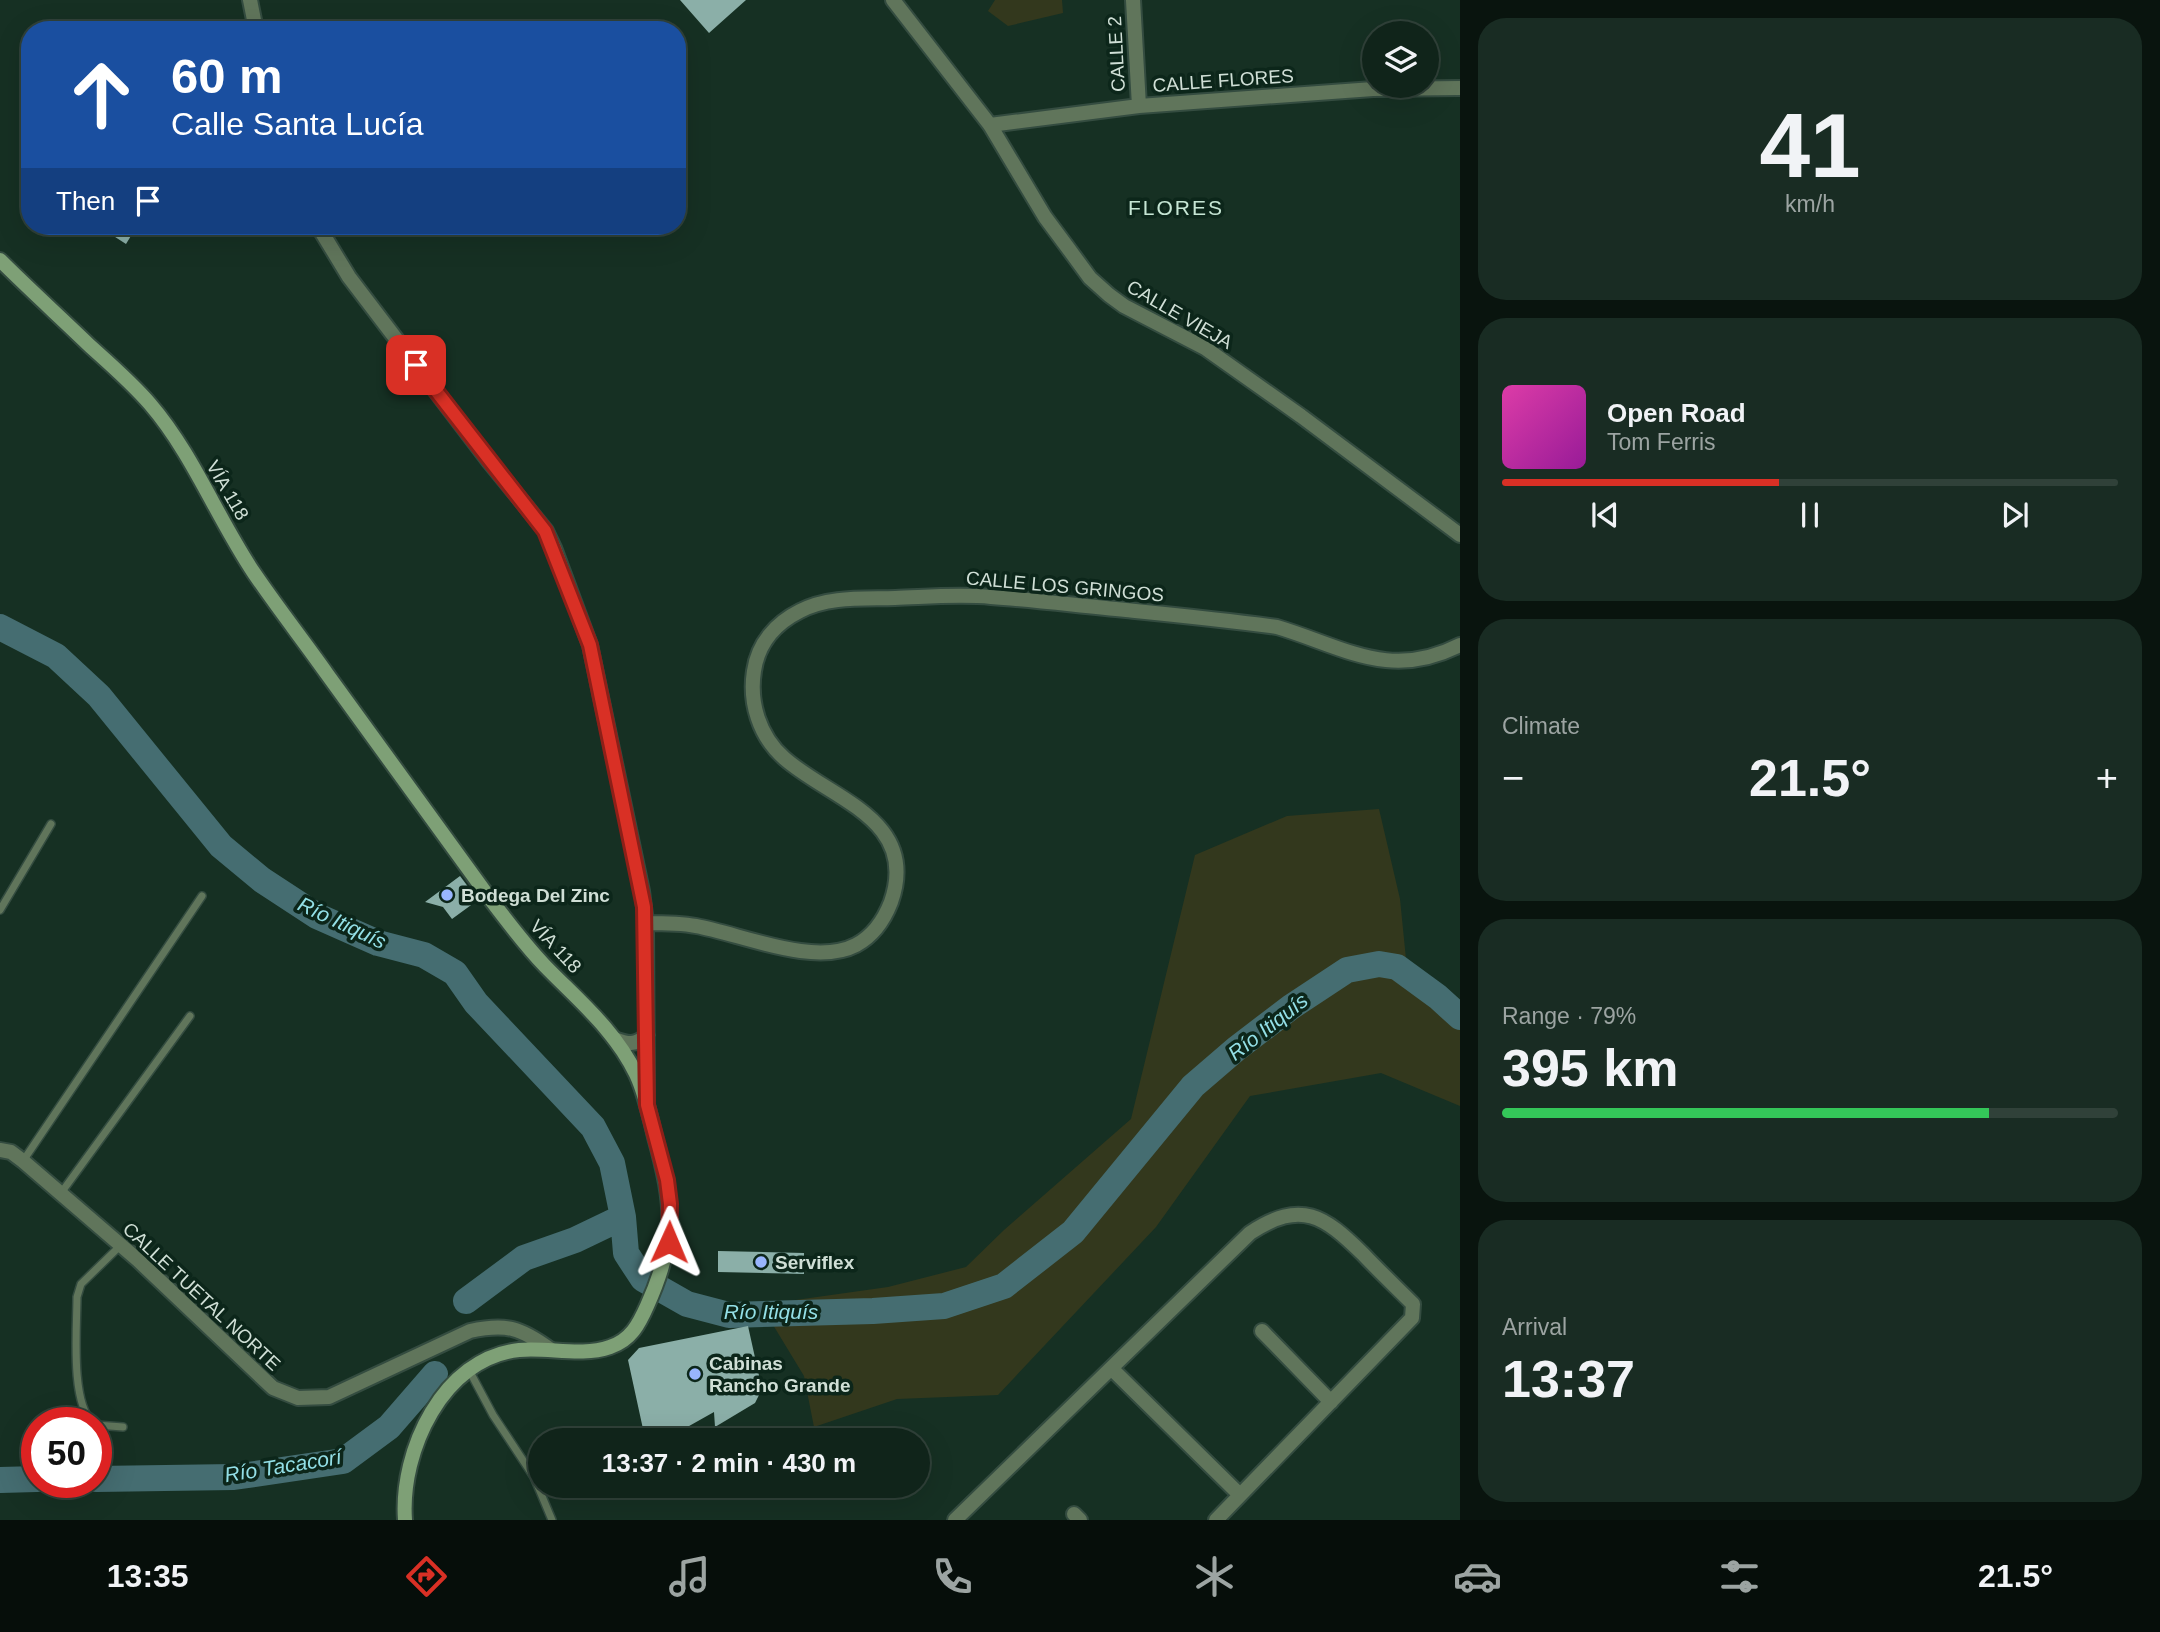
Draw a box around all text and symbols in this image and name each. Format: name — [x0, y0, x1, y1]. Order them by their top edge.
street label: CALLE 2 — [1104, 15, 1129, 92]
map controls — [1362, 21, 1439, 98]
button: layers — [1362, 21, 1439, 98]
icon: ahead — [56, 49, 147, 140]
text: 60 m — [171, 49, 283, 103]
street label: CALLE FLORES — [1152, 65, 1294, 96]
text: 41 — [1759, 95, 1861, 196]
text: Calle Santa Lucía — [171, 106, 424, 142]
icon: arrive — [129, 182, 167, 220]
text: Then — [56, 186, 115, 216]
text: km/h — [1785, 191, 1835, 217]
district label: FLORES — [1128, 196, 1224, 219]
street label: CALLE VIEJA — [1123, 276, 1236, 353]
pin — [386, 335, 446, 395]
icon: arrive — [397, 346, 435, 384]
text: Open Road — [1607, 398, 1746, 428]
text: Tom Ferris — [1607, 429, 1716, 455]
street label: VÍA 118 — [202, 457, 253, 524]
icon: previous — [1586, 496, 1624, 534]
icon: pause — [1791, 496, 1829, 534]
icon: next — [1996, 496, 2034, 534]
street label: CALLE LOS GRINGOS — [965, 567, 1165, 606]
text: Climate — [1502, 713, 1580, 739]
text: 21.5° — [1749, 749, 1871, 807]
text: − — [1502, 757, 1524, 799]
text: + — [2096, 757, 2118, 799]
place label: Bodega Del Zinc — [461, 885, 610, 906]
marker: Bodega Del Zinc — [439, 887, 455, 903]
water label: Río Itiquís — [295, 892, 390, 953]
street label: VÍA 118 — [526, 915, 586, 977]
water label: Río Itiquís — [1223, 988, 1312, 1065]
text: Range · 79% — [1502, 1003, 1636, 1029]
text: 395 km — [1502, 1039, 1678, 1097]
position arrow — [632, 1205, 706, 1279]
street label: CALLE TUETAL NORTE — [119, 1218, 285, 1375]
place label: Serviflex — [775, 1252, 855, 1273]
marker: Serviflex — [753, 1254, 769, 1270]
water label: Río Itiquís — [724, 1300, 819, 1323]
text: Arrival — [1502, 1314, 1567, 1340]
text: 13:37 — [1502, 1350, 1635, 1408]
place label: Cabinas Rancho Grande — [709, 1353, 850, 1396]
marker: Cabinas Rancho Grande — [687, 1366, 703, 1382]
speed limit sign: 50 — [21, 1407, 112, 1498]
water label: Río Tacacorí — [223, 1445, 345, 1486]
text: 13:37 · 2 min · 430 m — [602, 1448, 856, 1478]
icon: directions — [402, 1552, 451, 1601]
icon: music — [665, 1552, 714, 1601]
icon: phone — [928, 1552, 977, 1601]
icon: climate — [1190, 1552, 1239, 1601]
icon: car — [1453, 1552, 1502, 1601]
icon: filters — [1715, 1552, 1764, 1601]
text: 13:35 — [107, 1558, 189, 1594]
text: 21.5° — [1978, 1558, 2053, 1594]

